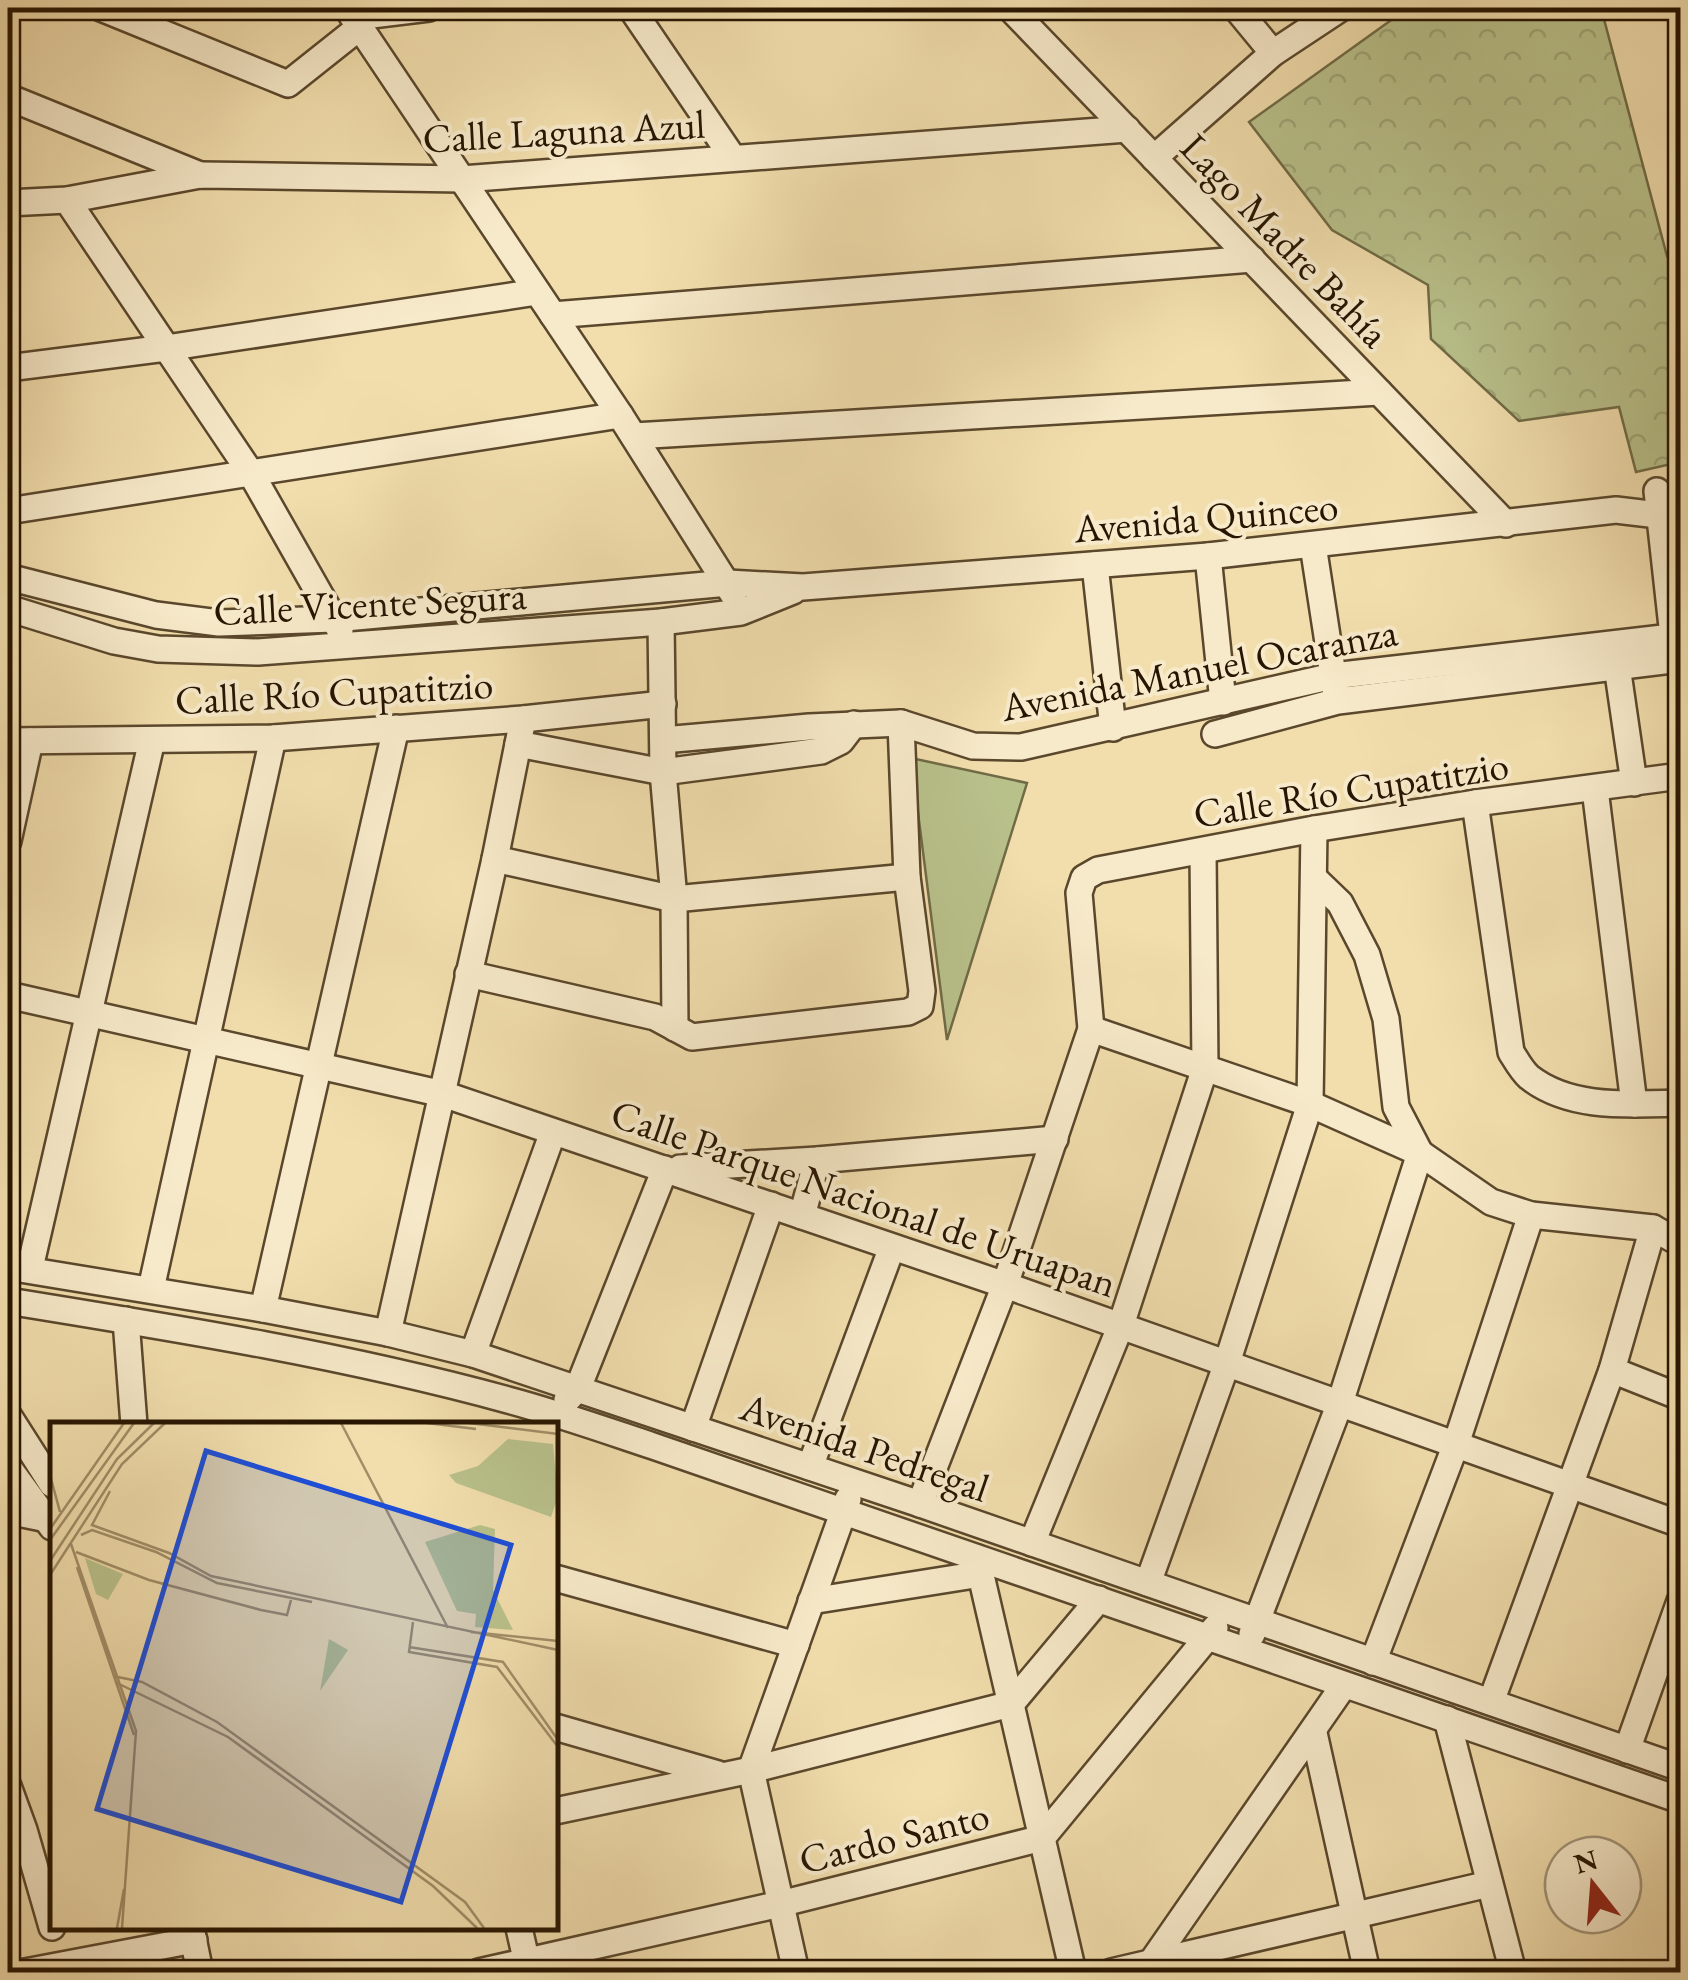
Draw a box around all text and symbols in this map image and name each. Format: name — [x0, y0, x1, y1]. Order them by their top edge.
street label: Calle Laguna Azul — [421, 98, 707, 164]
street label: Lago Madre Bahía — [1169, 122, 1401, 358]
street label: Avenida Quinceo — [1071, 480, 1340, 555]
street label: Calle Vicente Segura — [212, 569, 528, 637]
street label: Avenida Manuel Ocaranza — [996, 605, 1401, 733]
street label: Calle Río Cupatitzio — [174, 658, 494, 726]
street label: Calle Río Cupatitzio — [1190, 738, 1512, 840]
street label: Calle Parque Nacional de Uruapan — [604, 1087, 1124, 1309]
street label: Avenida Pedregal — [733, 1380, 996, 1514]
inset map — [50, 1422, 558, 1930]
street label: Cardo Santo — [794, 1788, 994, 1886]
north arrow — [1543, 1835, 1643, 1935]
text: N — [1570, 1840, 1602, 1882]

